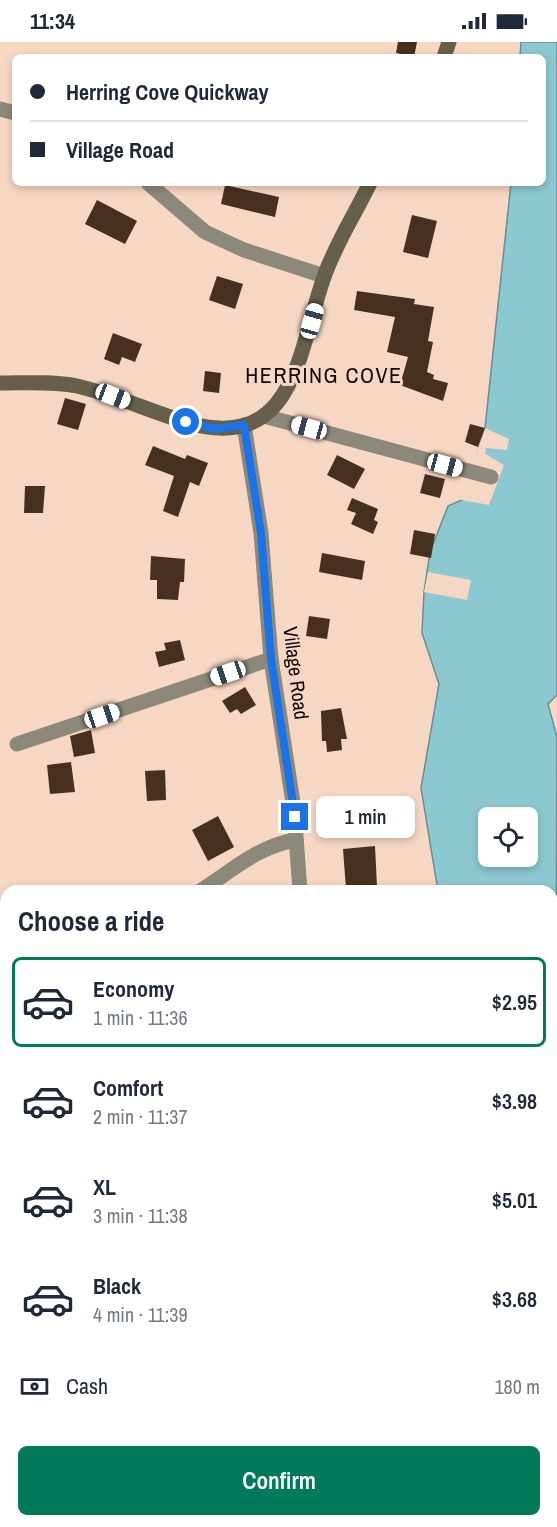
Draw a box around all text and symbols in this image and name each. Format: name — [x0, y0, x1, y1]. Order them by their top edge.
text: 11:34 — [30, 6, 75, 36]
text: Herring Cove Quickway — [66, 77, 269, 107]
text: Village Road — [66, 135, 174, 165]
car — [298, 301, 326, 341]
district label: HERRING COVE — [245, 360, 403, 390]
car — [93, 381, 133, 411]
route start — [172, 408, 199, 435]
car — [289, 415, 329, 441]
car — [425, 452, 465, 478]
street label: Village Road — [277, 625, 316, 721]
car — [208, 659, 248, 687]
car — [82, 702, 122, 730]
callout: 1 min — [316, 796, 415, 838]
route end — [281, 803, 308, 830]
text: 1 min — [344, 803, 387, 830]
map controls — [478, 807, 538, 867]
button: locate — [478, 807, 538, 867]
text: Choose a ride — [18, 903, 164, 939]
text: Economy — [93, 974, 174, 1004]
icon: car — [21, 975, 75, 1029]
text: $2.95 — [492, 987, 537, 1017]
text: 1 min · 11:36 — [93, 1004, 188, 1031]
text: Comfort — [93, 1073, 163, 1103]
icon: car — [21, 1074, 75, 1128]
text: $3.98 — [492, 1086, 537, 1116]
text: 2 min · 11:37 — [93, 1103, 188, 1130]
text: XL — [93, 1172, 116, 1202]
icon: car — [21, 1173, 75, 1227]
text: $5.01 — [492, 1185, 537, 1215]
text: 3 min · 11:38 — [93, 1202, 188, 1229]
text: Black — [93, 1271, 141, 1301]
icon: car — [21, 1272, 75, 1326]
text: $3.68 — [492, 1284, 537, 1314]
text: 4 min · 11:39 — [93, 1301, 188, 1328]
icon: cash — [18, 1370, 51, 1403]
text: Cash — [66, 1371, 108, 1401]
text: 180 m — [494, 1373, 540, 1400]
button: Confirm — [18, 1446, 540, 1515]

